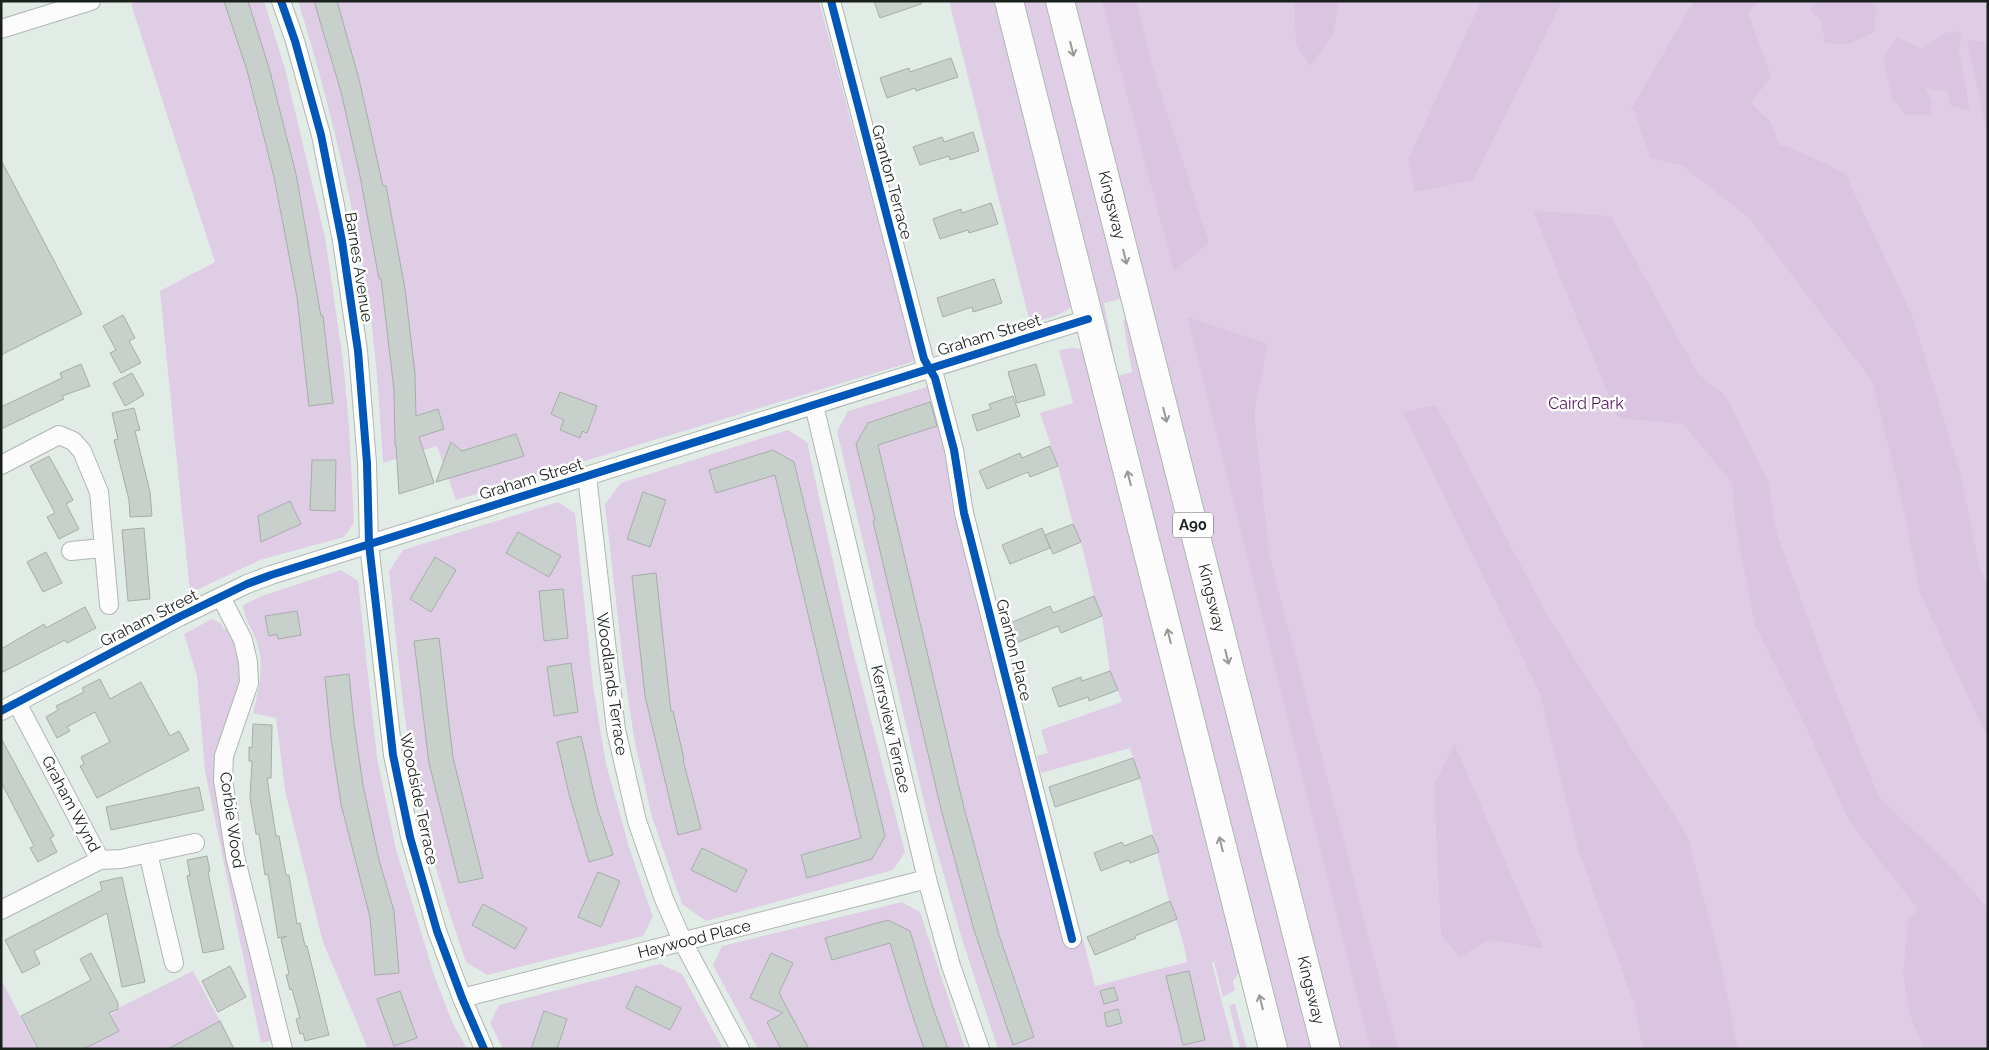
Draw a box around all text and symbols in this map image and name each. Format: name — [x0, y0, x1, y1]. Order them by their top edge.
one-way arrow — [1068, 40, 1077, 56]
street label: Granton Terrace — [868, 123, 916, 241]
street label: Kingsway — [1094, 168, 1130, 242]
street label: Barnes Avenue — [341, 211, 377, 323]
one-way arrow — [1120, 249, 1130, 265]
street label: Graham Street — [935, 310, 1044, 360]
park label: Caird Park — [1548, 394, 1624, 413]
one-way arrow — [1160, 406, 1170, 422]
street label: Graham Street — [477, 454, 586, 504]
one-way arrow — [1124, 470, 1133, 486]
road number: A90 — [1173, 512, 1213, 538]
street label: Kingsway — [1194, 561, 1230, 635]
street label: Graham Street — [97, 585, 202, 651]
street label: Granton Place — [992, 597, 1036, 703]
street label: Woodlands Terrace — [593, 612, 631, 756]
one-way arrow — [1163, 628, 1173, 644]
one-way arrow — [1222, 648, 1232, 664]
street label: Kerrsview Terrace — [867, 663, 915, 795]
street label: Woodside Terrace — [396, 731, 442, 867]
street label: Graham Wynd — [38, 753, 104, 856]
street label: Corbie Wood — [216, 771, 248, 869]
one-way arrow — [1216, 836, 1225, 852]
street label: Haywood Place — [636, 916, 752, 962]
street label: Kingsway — [1293, 953, 1329, 1027]
one-way arrow — [1256, 994, 1265, 1010]

